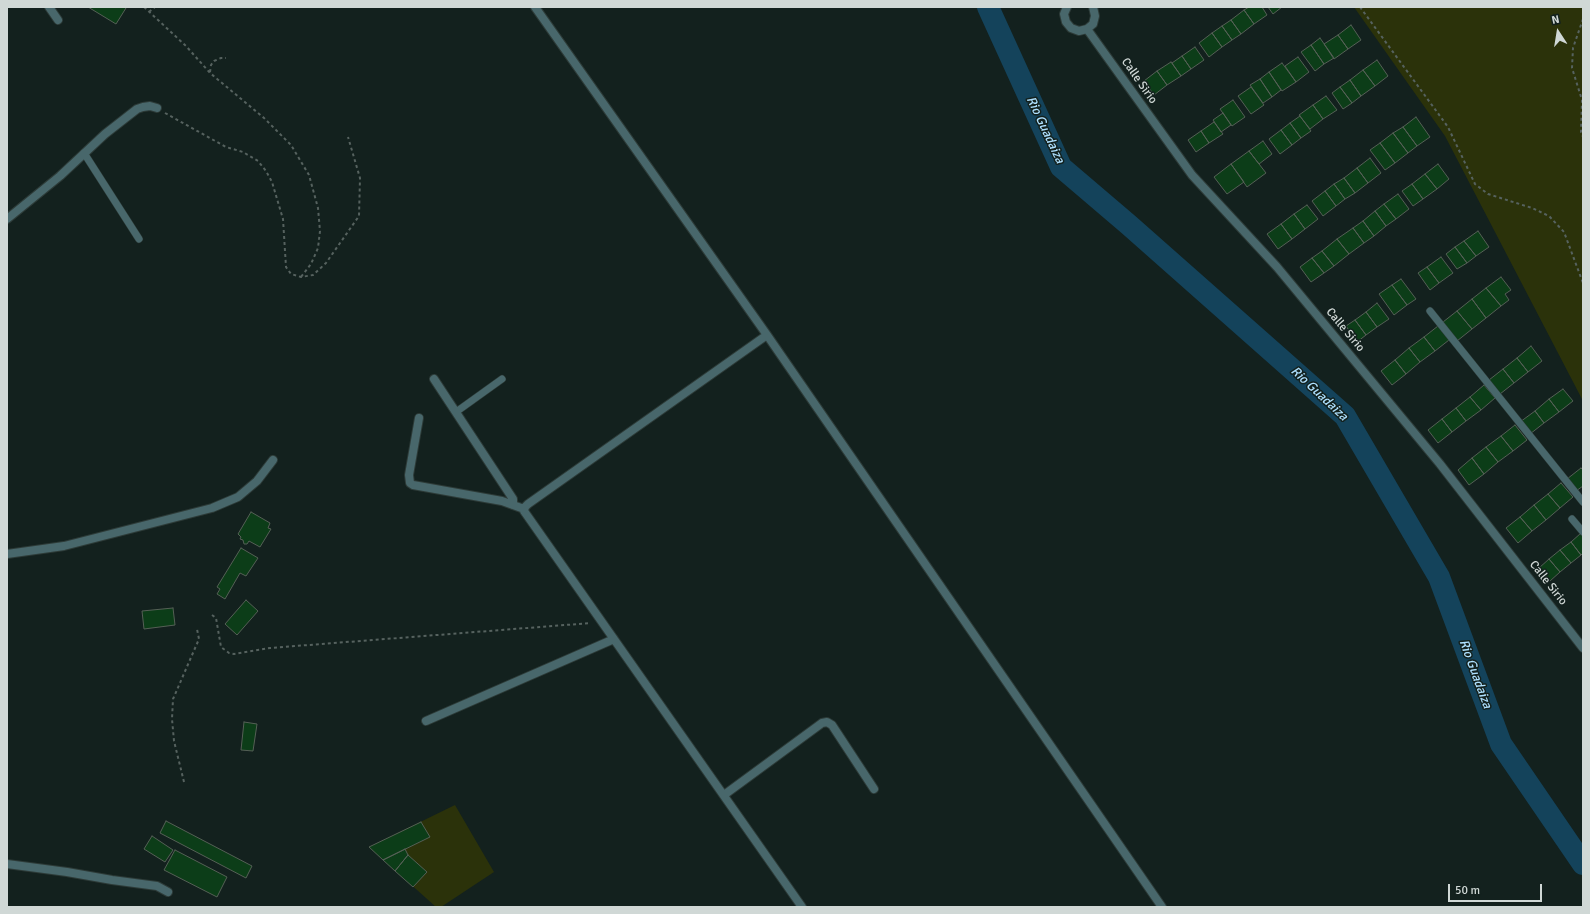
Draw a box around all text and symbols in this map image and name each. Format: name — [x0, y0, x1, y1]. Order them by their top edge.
north arrow — [1538, 12, 1578, 52]
text: N — [1550, 13, 1560, 27]
street label: Calle Sirio — [1118, 55, 1160, 107]
water label: Rio Guadaiza — [1023, 94, 1067, 166]
street label: Calle Sirio — [1323, 305, 1367, 355]
water label: Rio Guadaiza — [1287, 364, 1351, 424]
street label: Calle Sirio — [1526, 558, 1570, 608]
water label: Rio Guadaiza — [1455, 637, 1495, 711]
scale bar — [1450, 876, 1544, 902]
text: 50 m — [1455, 883, 1480, 898]

